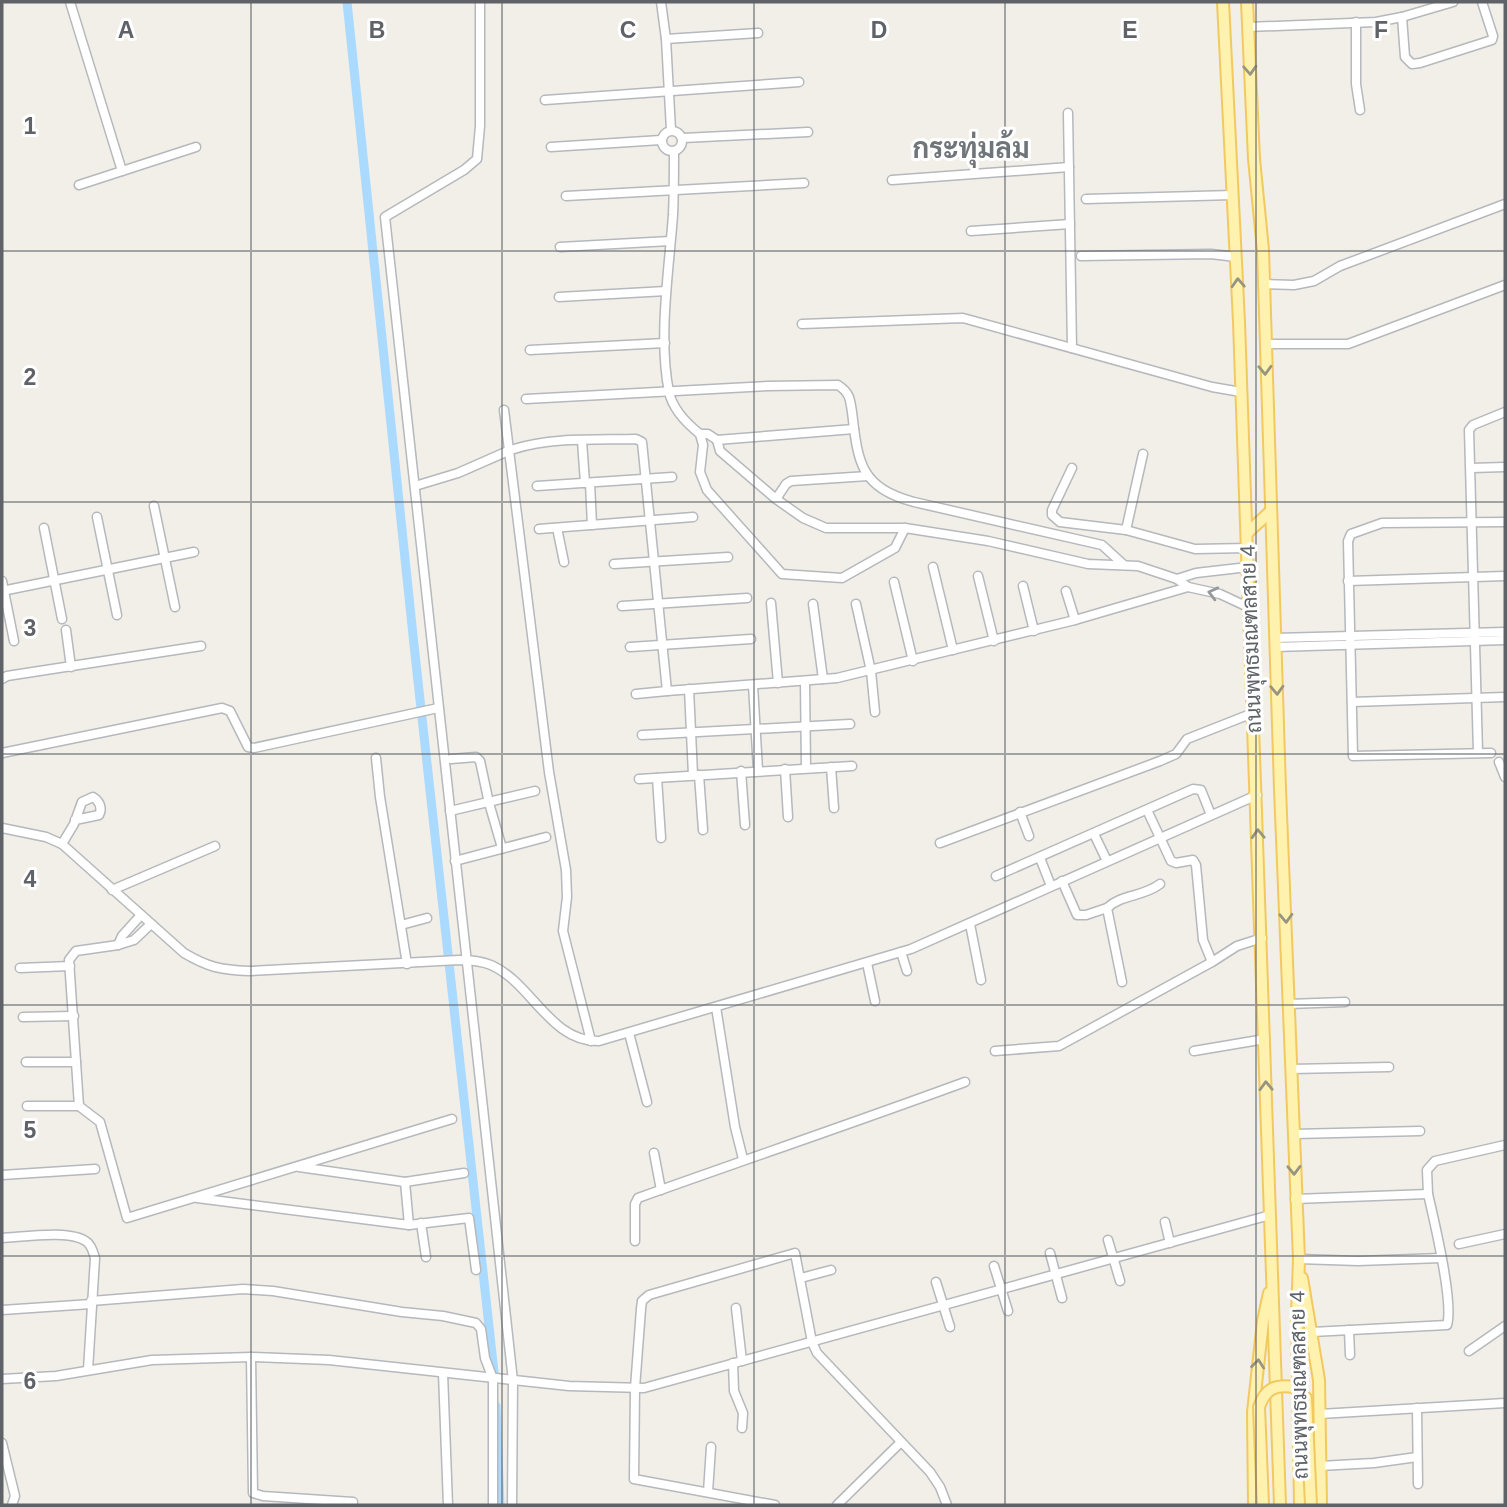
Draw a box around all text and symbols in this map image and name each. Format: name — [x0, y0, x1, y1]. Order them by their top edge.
text: A — [118, 17, 134, 43]
text: B — [369, 17, 385, 43]
text: C — [620, 17, 636, 43]
text: D — [871, 17, 887, 43]
text: E — [1122, 17, 1138, 43]
text: F — [1374, 17, 1388, 43]
one-way arrow — [1242, 65, 1257, 76]
text: 1 — [24, 113, 37, 139]
district label: กระทุ่มล้ม — [912, 129, 1030, 168]
one-way arrow — [1230, 277, 1245, 288]
text: 2 — [24, 364, 36, 390]
one-way arrow — [1258, 365, 1273, 376]
street label: ถนนพุทธมณฑลสาย 4 — [1236, 544, 1268, 734]
one-way arrow — [1207, 587, 1219, 601]
text: 3 — [24, 615, 36, 641]
one-way arrow — [1269, 685, 1284, 696]
one-way arrow — [1250, 828, 1266, 839]
text: 4 — [24, 866, 37, 892]
one-way arrow — [1278, 913, 1293, 924]
one-way arrow — [1259, 1080, 1274, 1091]
text: 5 — [24, 1117, 37, 1143]
one-way arrow — [1287, 1164, 1302, 1175]
street label: ถนนพุทธมณฑลสาย 4 — [1285, 1290, 1315, 1479]
one-way arrow — [1250, 1358, 1265, 1369]
text: 6 — [24, 1368, 36, 1394]

